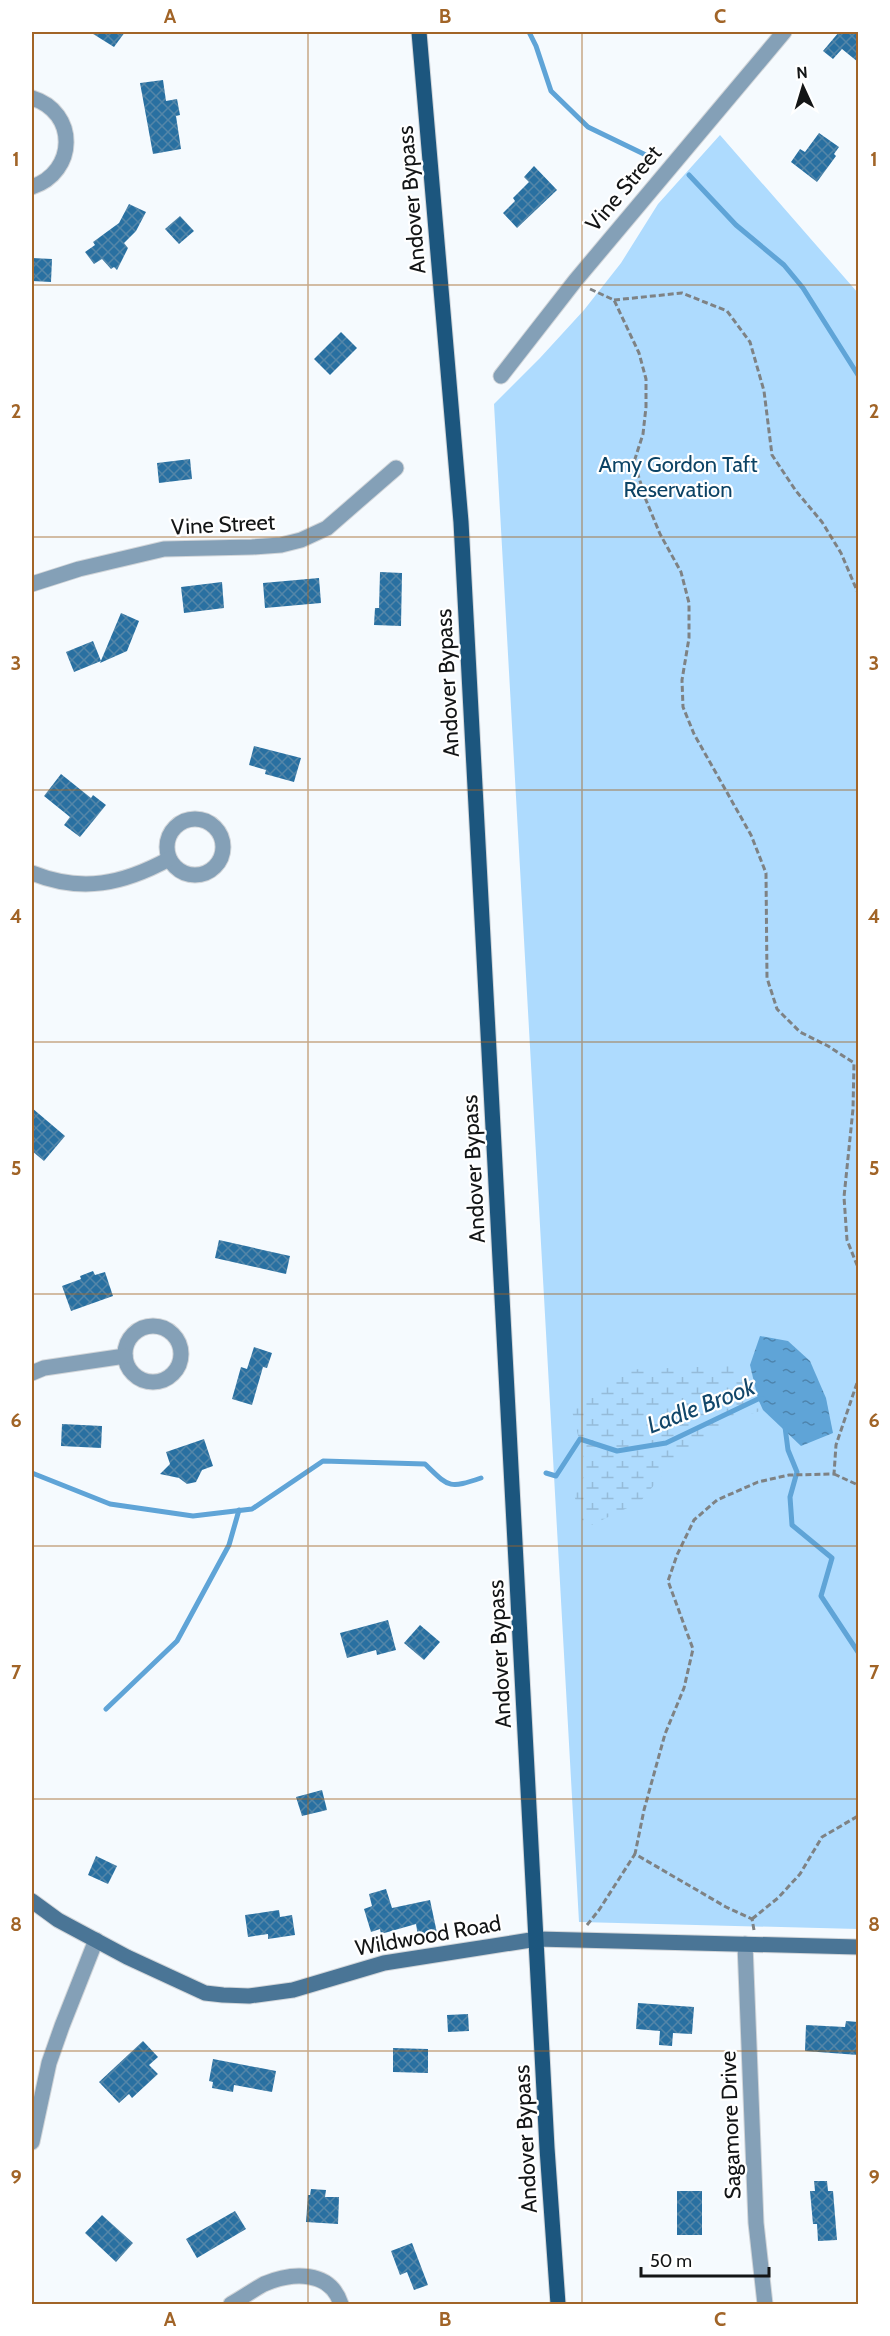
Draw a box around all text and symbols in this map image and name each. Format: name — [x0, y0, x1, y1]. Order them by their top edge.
text: A — [164, 4, 177, 28]
text: B — [439, 4, 451, 28]
text: C — [714, 4, 726, 28]
north arrow — [773, 57, 833, 117]
text: N — [796, 63, 808, 82]
street label: Andover Bypass — [392, 125, 431, 275]
street label: Vine Street — [580, 139, 668, 237]
text: 1 — [12, 147, 20, 171]
text: 1 — [870, 147, 878, 171]
text: 2 — [11, 399, 21, 423]
text: 2 — [869, 399, 879, 423]
park label: Amy Gordon Taft Reservation — [598, 451, 758, 503]
street label: Vine Street — [170, 508, 276, 541]
street label: Andover Bypass — [430, 608, 465, 758]
text: 3 — [11, 651, 21, 675]
text: 3 — [869, 651, 879, 675]
text: 4 — [10, 904, 22, 928]
text: 4 — [868, 904, 880, 928]
street label: Andover Bypass — [456, 1094, 491, 1244]
text: 5 — [11, 1156, 21, 1180]
text: 5 — [869, 1156, 879, 1180]
water label: Ladle Brook — [643, 1371, 760, 1439]
text: 6 — [10, 1408, 22, 1432]
text: 6 — [868, 1408, 880, 1432]
street label: Andover Bypass — [482, 1579, 517, 1729]
text: 7 — [11, 1660, 22, 1684]
text: 7 — [869, 1660, 880, 1684]
street label: Wildwood Road — [353, 1909, 503, 1962]
text: 8 — [10, 1912, 22, 1936]
text: 8 — [868, 1912, 880, 1936]
street label: Sagamore Drive — [714, 2050, 747, 2200]
street label: Andover Bypass — [508, 2064, 543, 2214]
text: 9 — [10, 2165, 22, 2189]
text: 9 — [868, 2165, 880, 2189]
scale bar — [641, 2240, 768, 2278]
text: 50 m — [650, 2250, 692, 2272]
text: A — [164, 2307, 177, 2331]
text: B — [439, 2307, 451, 2331]
text: C — [714, 2307, 726, 2331]

